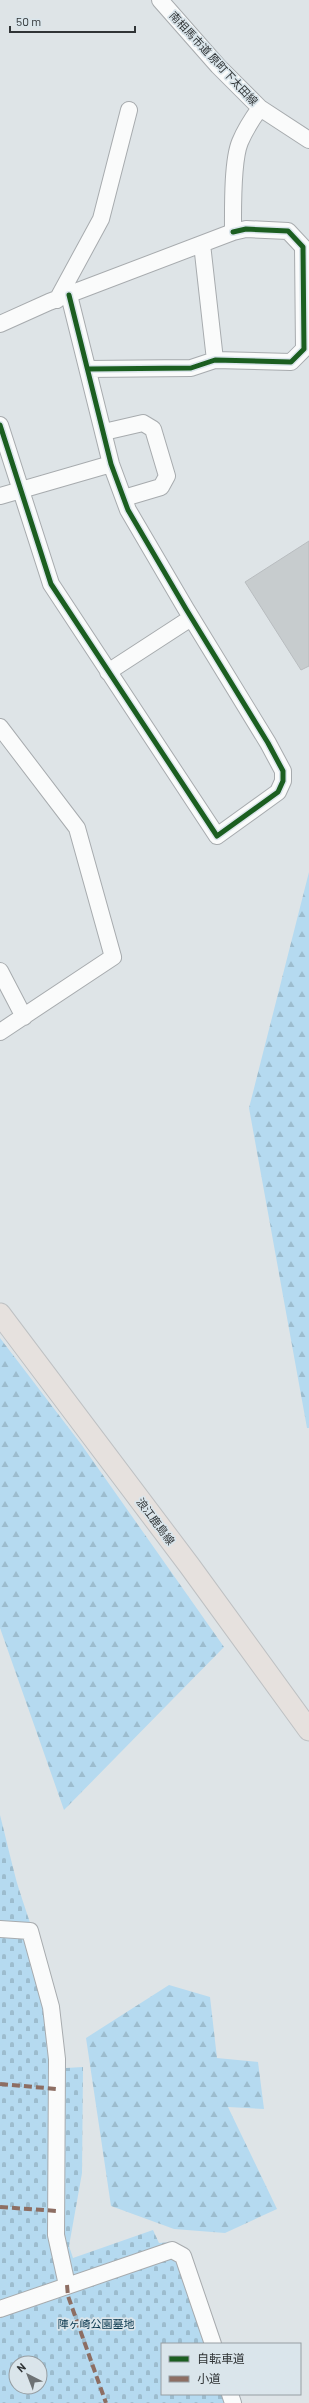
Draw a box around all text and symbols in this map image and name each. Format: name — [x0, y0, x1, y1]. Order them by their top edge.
scale bar — [10, 8, 135, 34]
street label: 南相馬市道 原町下太田線 — [167, 9, 261, 107]
text: 50 m — [16, 14, 41, 28]
street label: 浪江鹿島線 — [134, 1495, 178, 1547]
park label: 陣ヶ崎公園墓地 — [58, 2317, 135, 2330]
legend — [161, 2343, 301, 2395]
text: 自転車道 — [197, 2351, 245, 2365]
north arrow — [8, 2355, 48, 2395]
text: N — [14, 2360, 28, 2374]
text: 小道 — [197, 2371, 221, 2385]

